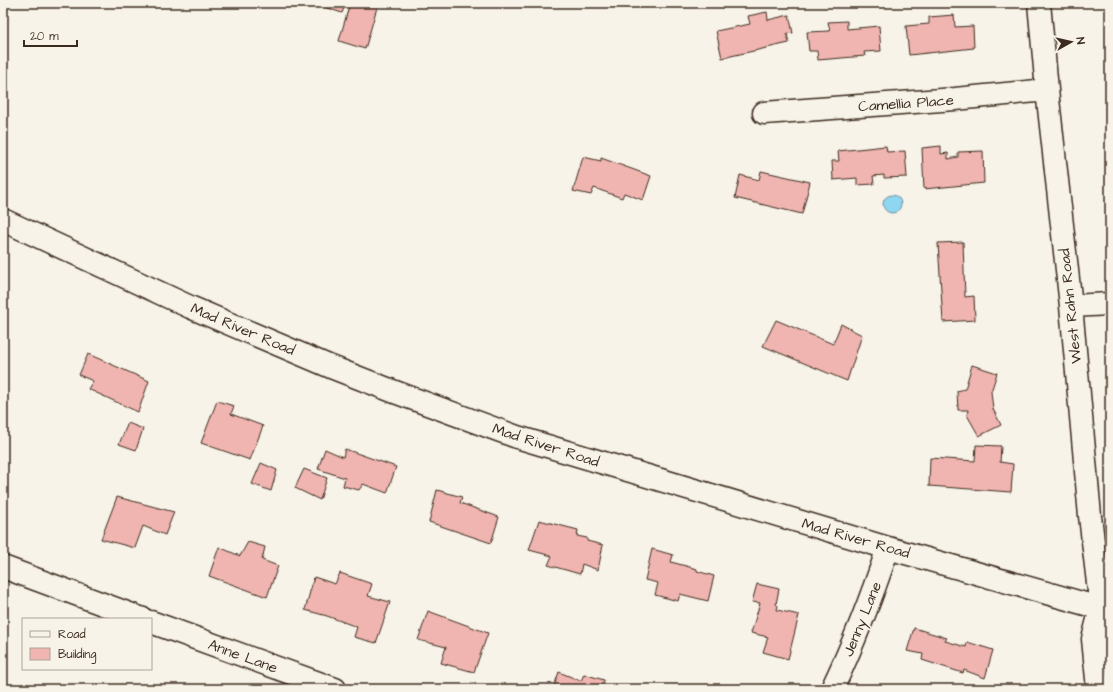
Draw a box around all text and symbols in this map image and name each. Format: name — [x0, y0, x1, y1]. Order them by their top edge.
scale bar — [24, 22, 77, 48]
north arrow — [1051, 22, 1091, 62]
text: 20 m — [30, 28, 59, 45]
text: N — [1072, 36, 1088, 45]
street label: Camellia Place — [857, 90, 955, 117]
street label: West Rahn Road — [1054, 247, 1087, 365]
street label: Mad River Road — [187, 298, 298, 361]
street label: Mad River Road — [490, 418, 602, 473]
street label: Mad River Road — [799, 513, 913, 564]
street label: Jenny Lane — [838, 579, 888, 660]
legend — [22, 618, 152, 670]
text: Road — [58, 626, 86, 643]
street label: Anne Lane — [205, 634, 280, 679]
text: Building — [58, 646, 96, 664]

